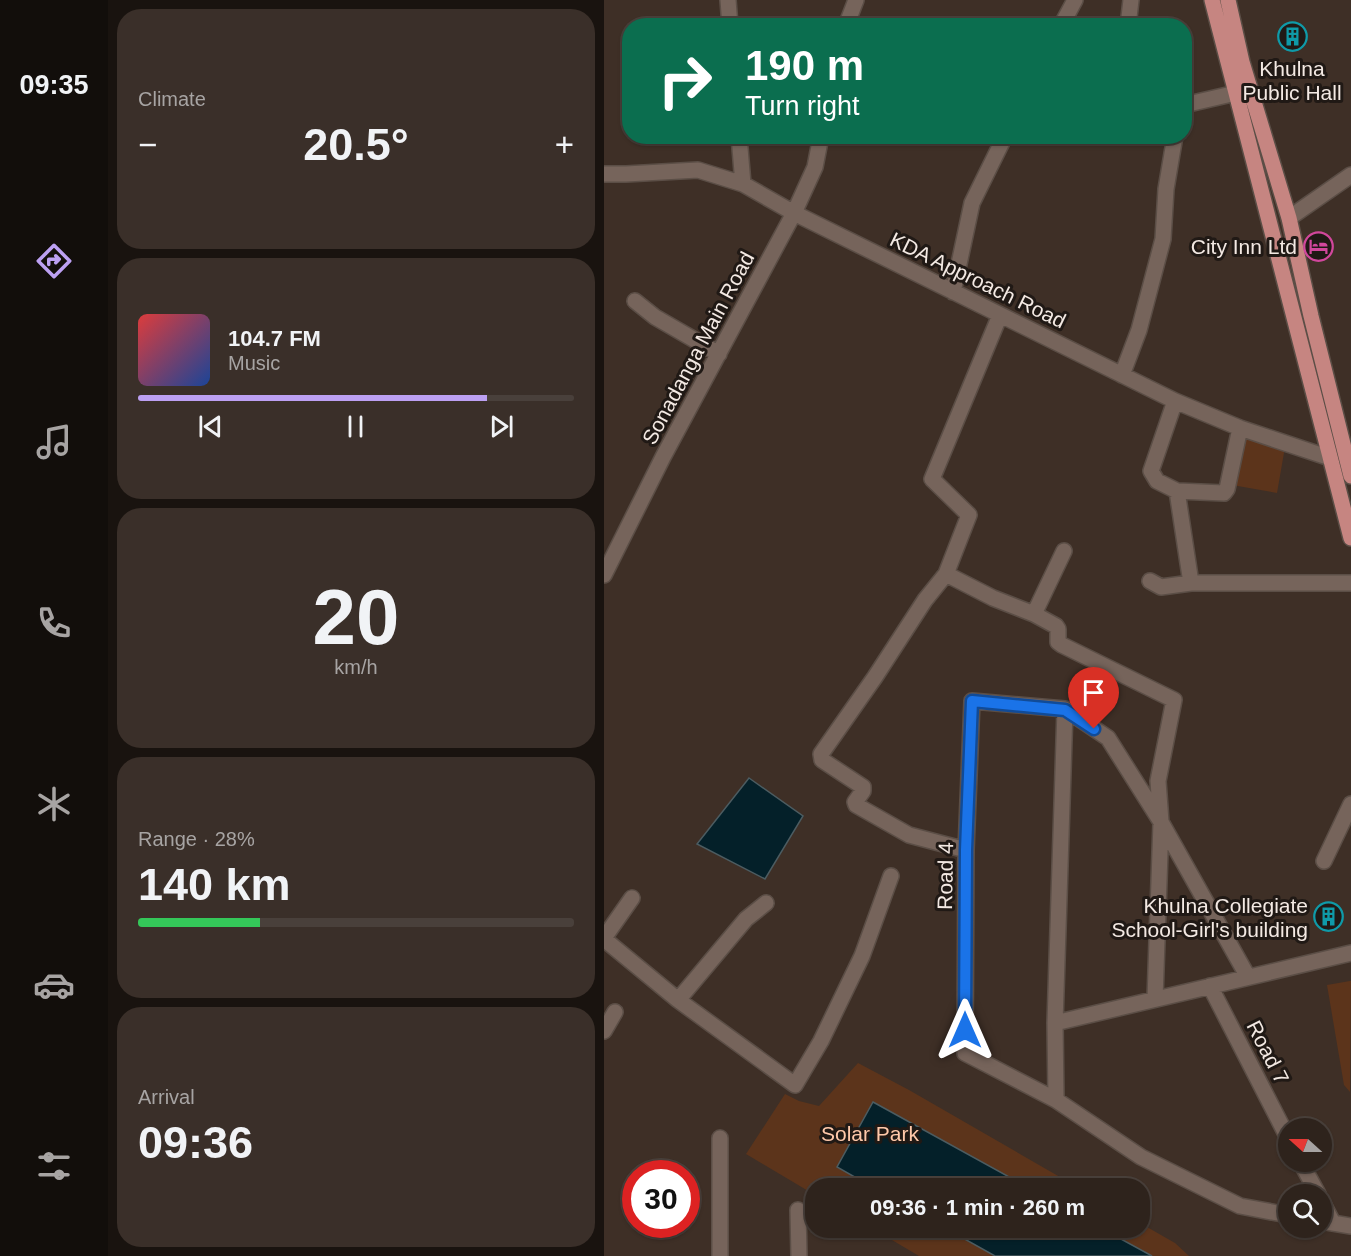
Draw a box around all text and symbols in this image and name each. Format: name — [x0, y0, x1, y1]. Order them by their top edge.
building icon: Khulna Public Hall — [1276, 21, 1308, 53]
icon: right — [646, 42, 724, 120]
text: 190 m — [745, 42, 864, 89]
place label: Khulna Public Hall — [1242, 57, 1342, 104]
text: 09:35 — [19, 70, 89, 100]
text: Climate — [138, 88, 206, 110]
text: Turn right — [745, 91, 860, 121]
text: 20.5° — [303, 119, 409, 170]
text: − — [138, 126, 157, 163]
text: + — [555, 126, 574, 163]
street label: KDA Approach Road — [886, 227, 1070, 333]
hotel icon: City Inn Ltd — [1302, 230, 1334, 262]
place label: City Inn Ltd — [1191, 235, 1297, 258]
icon: directions — [33, 240, 75, 282]
street label: Sonadanga Main Road — [637, 248, 759, 448]
text: 104.7 FM — [228, 326, 321, 351]
text: Music — [228, 352, 280, 374]
icon: previous — [194, 410, 227, 443]
icon: pause — [339, 410, 372, 443]
icon: next — [485, 410, 518, 443]
icon: music — [33, 421, 75, 463]
text: 20 — [313, 573, 399, 661]
icon: phone — [33, 602, 75, 644]
text: km/h — [334, 656, 378, 678]
pin — [1068, 667, 1119, 729]
icon: arrive — [1077, 676, 1110, 709]
icon: climate — [33, 783, 75, 825]
text: Range · 28% — [138, 828, 255, 850]
street label: Road 4 — [933, 842, 957, 910]
text: 140 km — [138, 859, 291, 910]
place label: Khulna Collegiate School-Girl's building — [1111, 894, 1308, 941]
building icon: Khulna Collegiate School-Girl's building — [1313, 901, 1345, 933]
icon: car — [33, 964, 75, 1006]
position arrow — [933, 998, 997, 1062]
street label: Road 7 — [1242, 1017, 1294, 1087]
text: Arrival — [138, 1086, 195, 1108]
text: 09:36 — [138, 1117, 253, 1168]
north arrow — [1278, 1118, 1332, 1172]
map controls — [1278, 1118, 1332, 1238]
park label: Solar Park — [821, 1122, 920, 1145]
icon: filters — [33, 1145, 75, 1187]
speed limit sign: 30 — [622, 1160, 700, 1238]
button: search — [1278, 1184, 1332, 1238]
text: 09:36 · 1 min · 260 m — [870, 1195, 1085, 1220]

